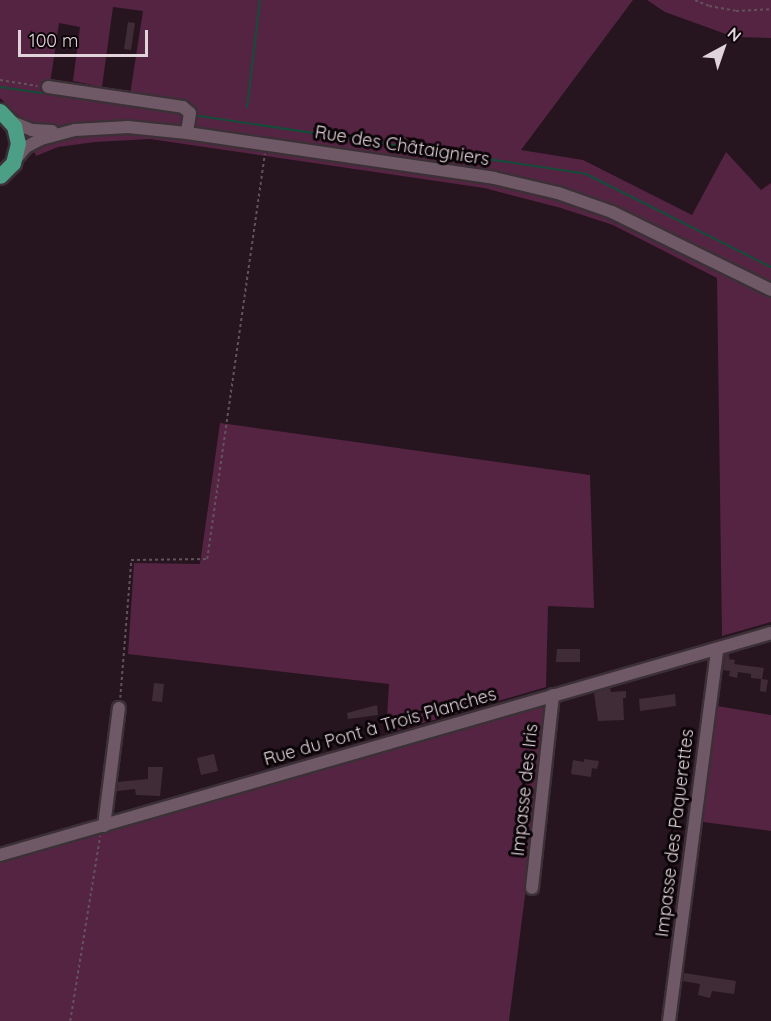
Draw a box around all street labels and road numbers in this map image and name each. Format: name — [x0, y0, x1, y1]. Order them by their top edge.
street label: Rue des Châtaigniers — [313, 122, 491, 170]
street label: Rue du Pont à Trois Planches — [261, 683, 499, 771]
street label: Impasse des Iris — [507, 723, 543, 857]
street label: Impasse des Paquerettes — [652, 728, 698, 938]

